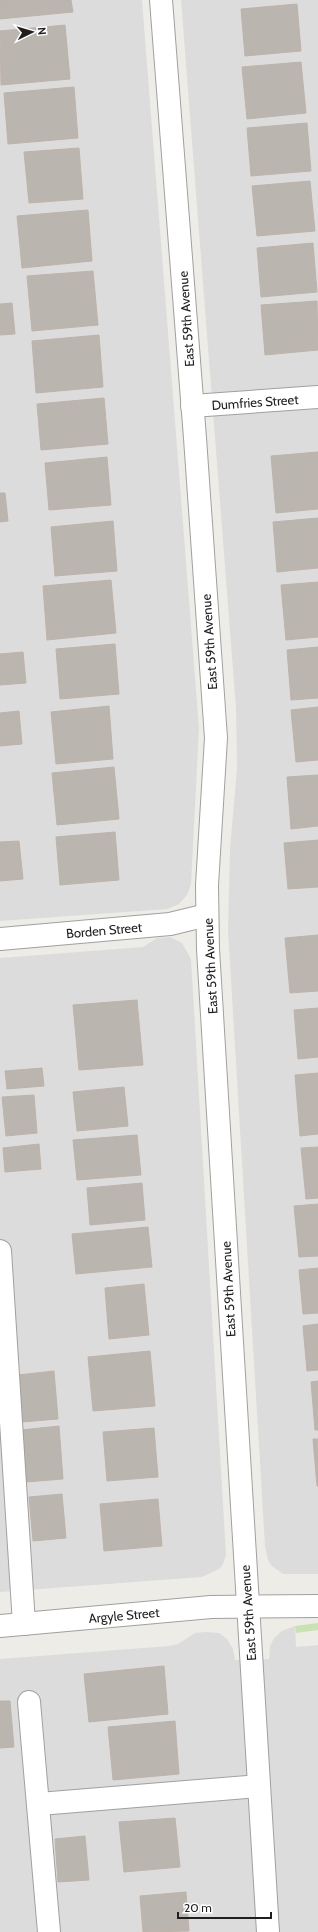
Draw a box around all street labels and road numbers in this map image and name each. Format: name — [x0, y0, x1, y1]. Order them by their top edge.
street label: East 59th Avenue — [175, 270, 197, 368]
street label: Dumfries Street — [211, 391, 300, 413]
street label: East 59th Avenue — [198, 593, 220, 691]
street label: East 59th Avenue — [199, 917, 221, 1014]
street label: Borden Street — [65, 919, 143, 941]
street label: East 59th Avenue — [217, 1240, 239, 1337]
street label: East 59th Avenue — [237, 1564, 259, 1662]
street label: Argyle Street — [88, 1604, 161, 1626]

